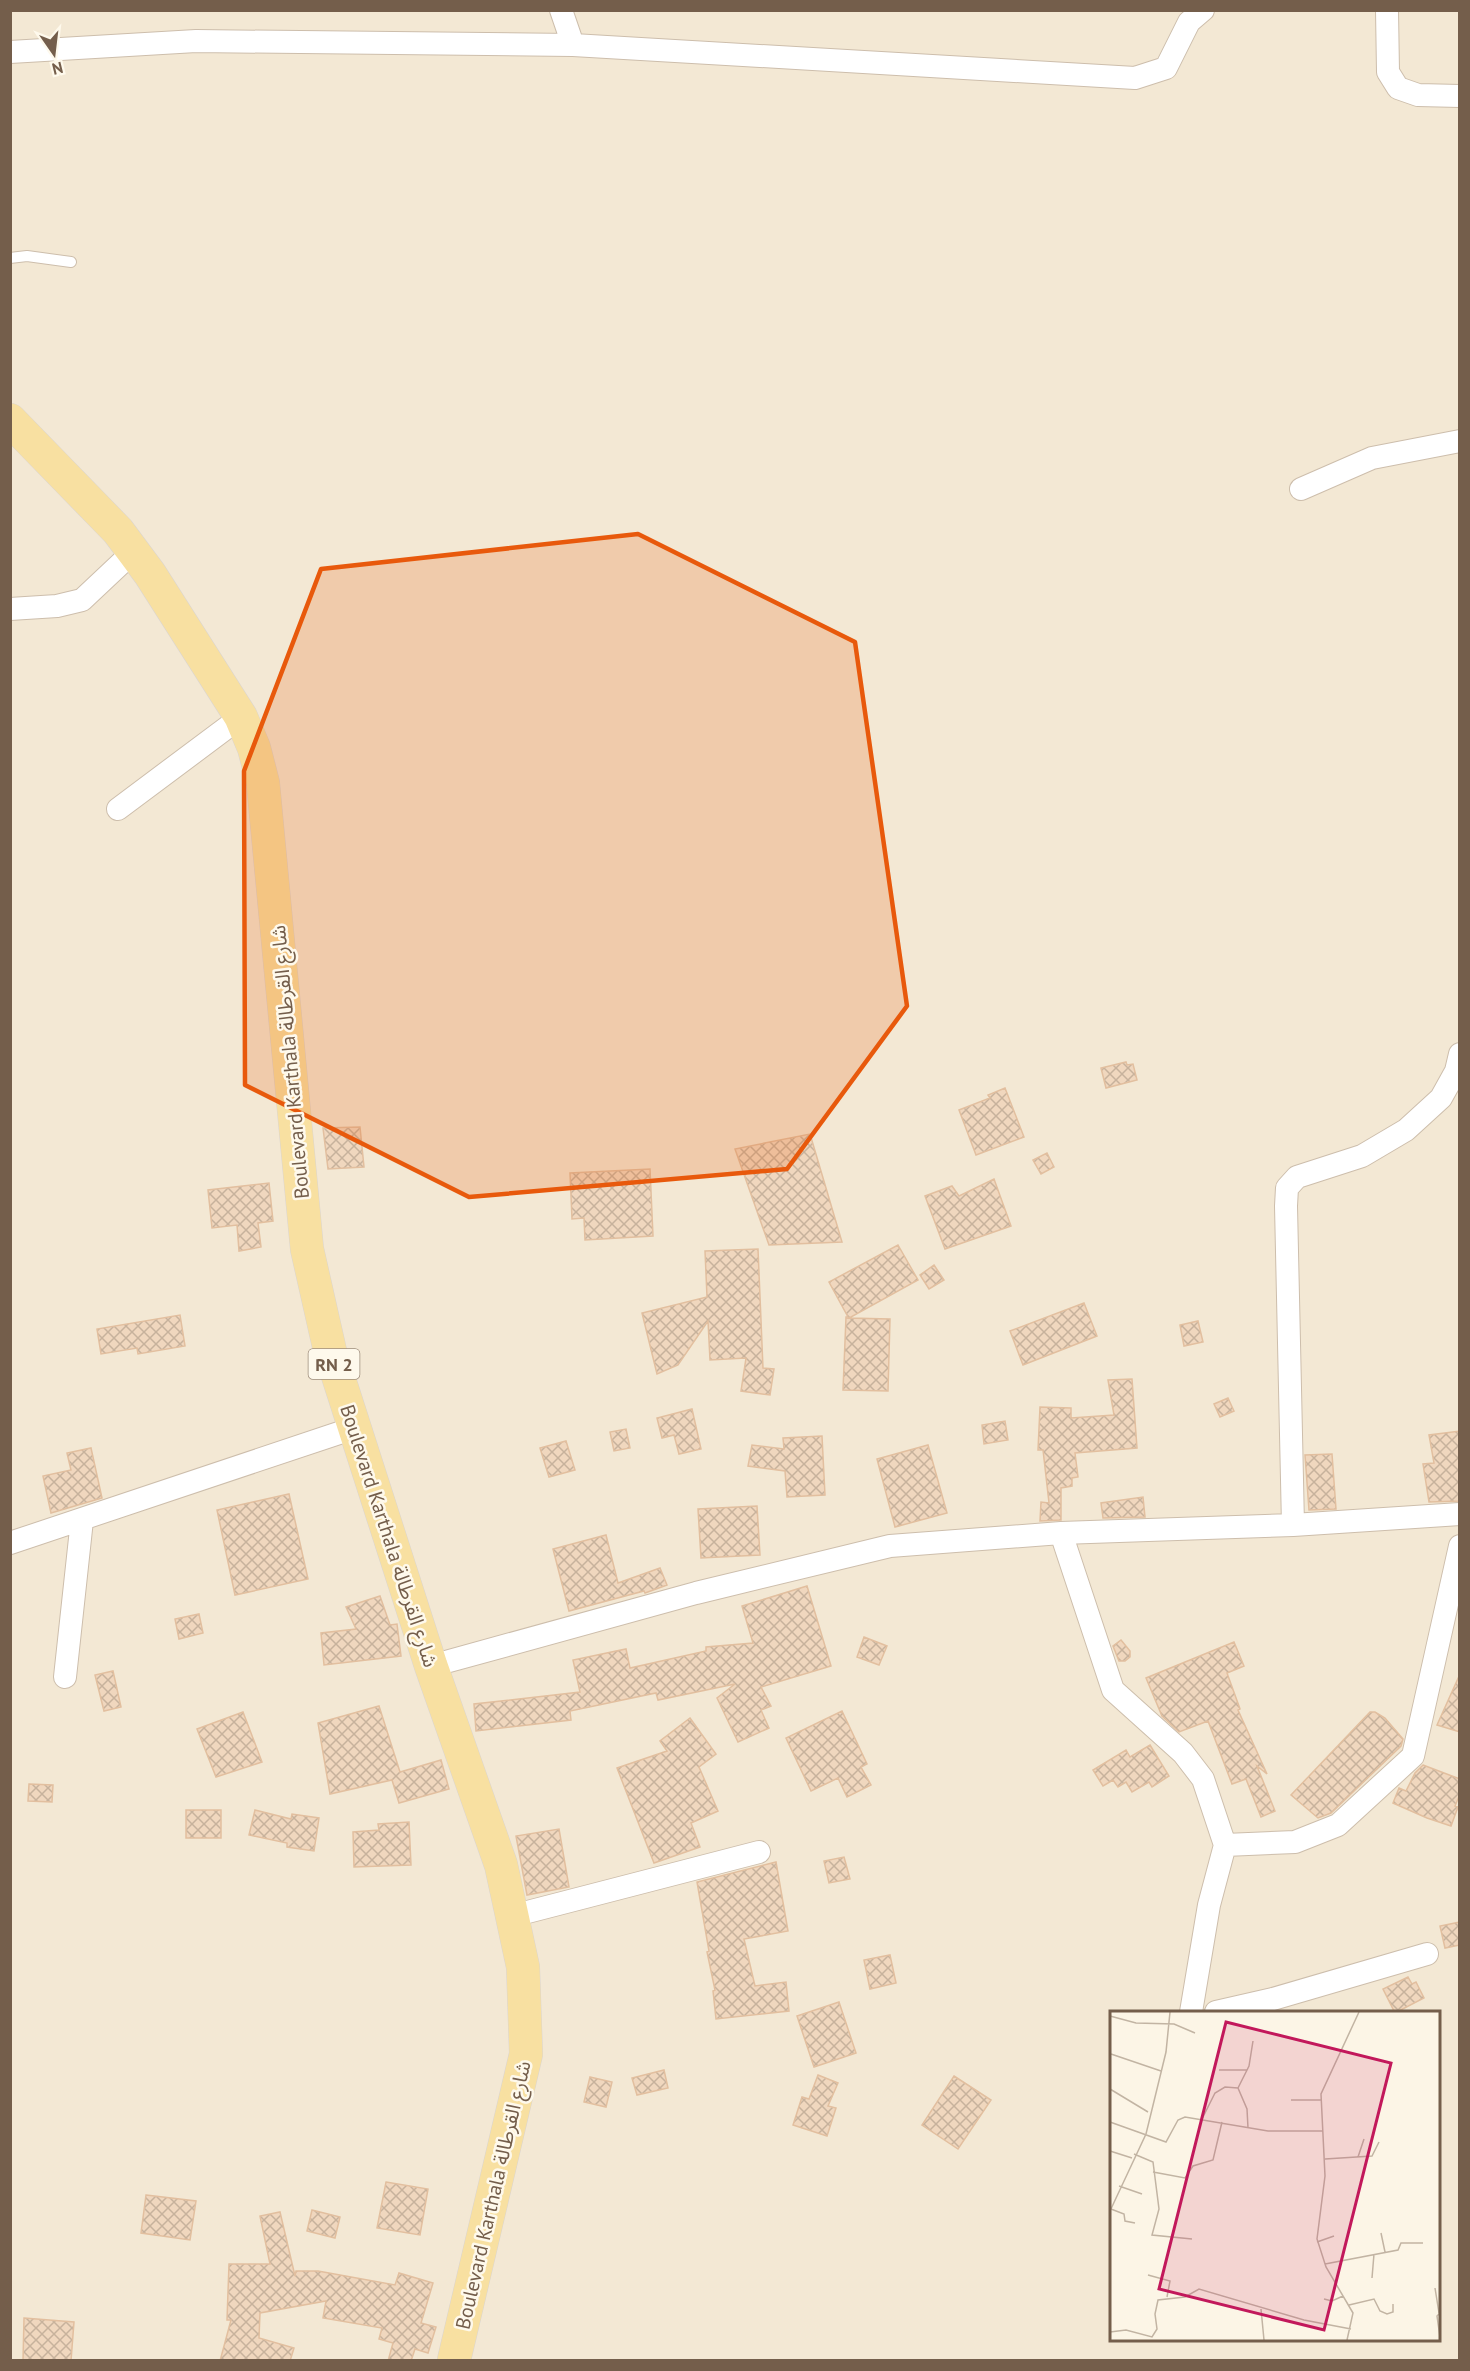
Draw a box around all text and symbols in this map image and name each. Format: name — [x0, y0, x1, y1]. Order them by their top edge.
north arrow — [24, 24, 84, 84]
text: N — [50, 58, 65, 80]
street label: Boulevard Karthala شارع القرطالة — [265, 924, 317, 1200]
road number: RN 2 — [308, 1349, 360, 1379]
street label: Boulevard Karthala شارع القرطالة — [332, 1401, 444, 1671]
inset map — [1110, 2011, 1440, 2341]
street label: Boulevard Karthala شارع القرطالة — [449, 2058, 539, 2332]

